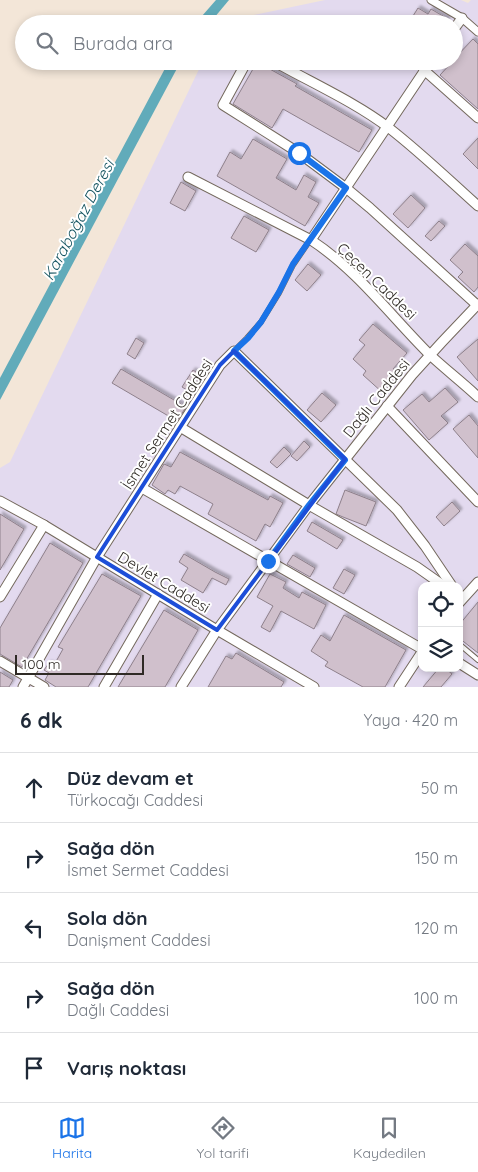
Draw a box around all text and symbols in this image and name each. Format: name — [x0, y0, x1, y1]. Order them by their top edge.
search box — [15, 15, 463, 70]
icon: search — [33, 29, 61, 57]
text: Burada ara — [73, 31, 173, 55]
route start — [288, 142, 311, 165]
water label: Karaboğaz Deresi — [38, 155, 119, 284]
street label: Çeçen Caddesi — [333, 238, 421, 324]
street label: İsmet Sermet Caddesi — [118, 355, 216, 493]
street label: Dağlı Caddesi — [338, 355, 414, 441]
street label: Devlet Caddesi — [115, 547, 213, 617]
route end — [257, 550, 280, 573]
map controls — [418, 582, 463, 672]
button: locate — [418, 582, 463, 627]
button: layers — [418, 627, 463, 672]
scale bar — [15, 652, 144, 675]
text: 100 m — [22, 655, 60, 673]
text: 6 dk — [20, 707, 63, 733]
text: Yaya · 420 m — [363, 710, 458, 730]
text: Düz devam et — [67, 766, 194, 790]
icon: ahead — [20, 774, 48, 802]
text: 50 m — [421, 778, 458, 798]
text: Türkocağı Caddesi — [67, 790, 203, 810]
text: Sağa dön — [67, 836, 155, 860]
icon: right — [20, 844, 48, 872]
text: 150 m — [415, 848, 458, 868]
text: İsmet Sermet Caddesi — [67, 860, 229, 880]
text: Sola dön — [67, 906, 148, 930]
icon: left — [20, 914, 48, 942]
text: 120 m — [415, 918, 458, 938]
text: Danişment Caddesi — [67, 930, 211, 950]
text: Sağa dön — [67, 976, 155, 1000]
icon: right — [20, 984, 48, 1012]
text: 100 m — [414, 988, 458, 1008]
text: Dağlı Caddesi — [67, 1000, 169, 1020]
icon: arrive — [20, 1054, 48, 1082]
text: Varış noktası — [67, 1056, 186, 1080]
tab: Harita — [52, 1114, 92, 1162]
tab: Yol tarifi — [196, 1114, 249, 1162]
tab: Kaydedilen — [353, 1114, 426, 1162]

